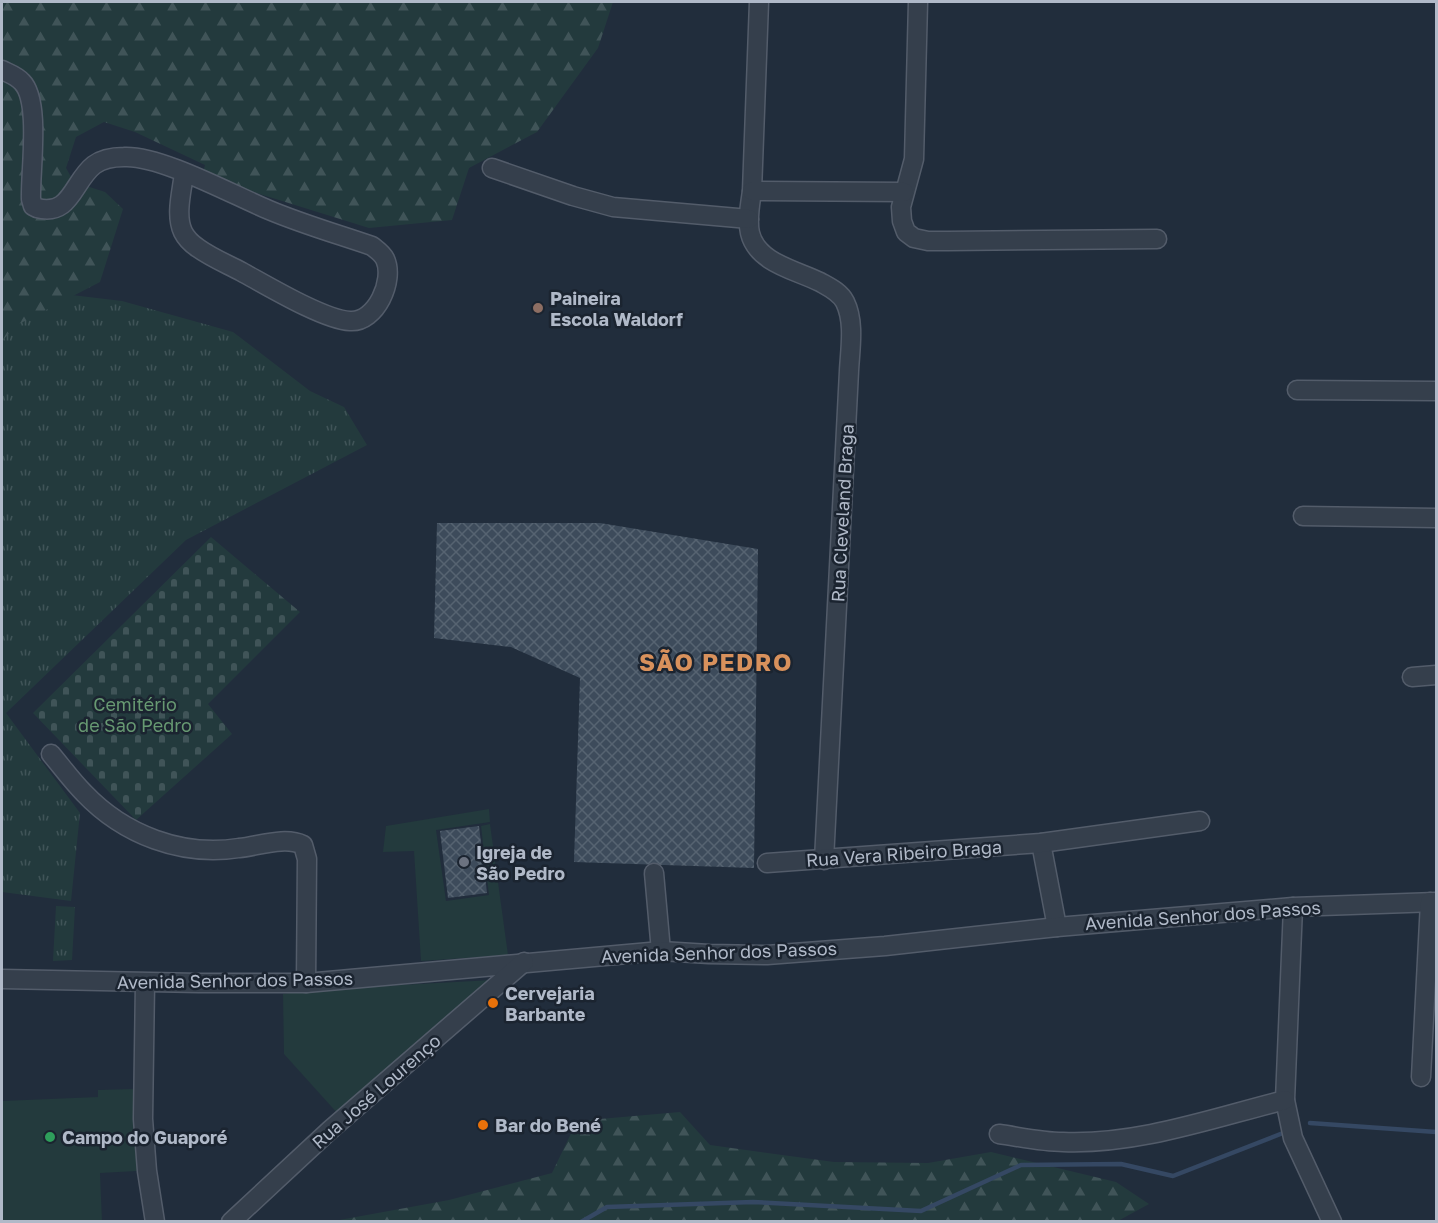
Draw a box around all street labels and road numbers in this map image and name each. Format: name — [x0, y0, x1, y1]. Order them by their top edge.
street label: Rua Cleveland Braga — [826, 423, 858, 603]
street label: Rua Vera Ribeiro Braga — [805, 835, 1003, 871]
street label: Avenida Senhor dos Passos — [1084, 896, 1322, 934]
street label: Avenida Senhor dos Passos — [601, 937, 837, 967]
street label: Avenida Senhor dos Passos — [117, 967, 353, 993]
street label: Rua José Lourenço — [307, 1029, 445, 1153]

